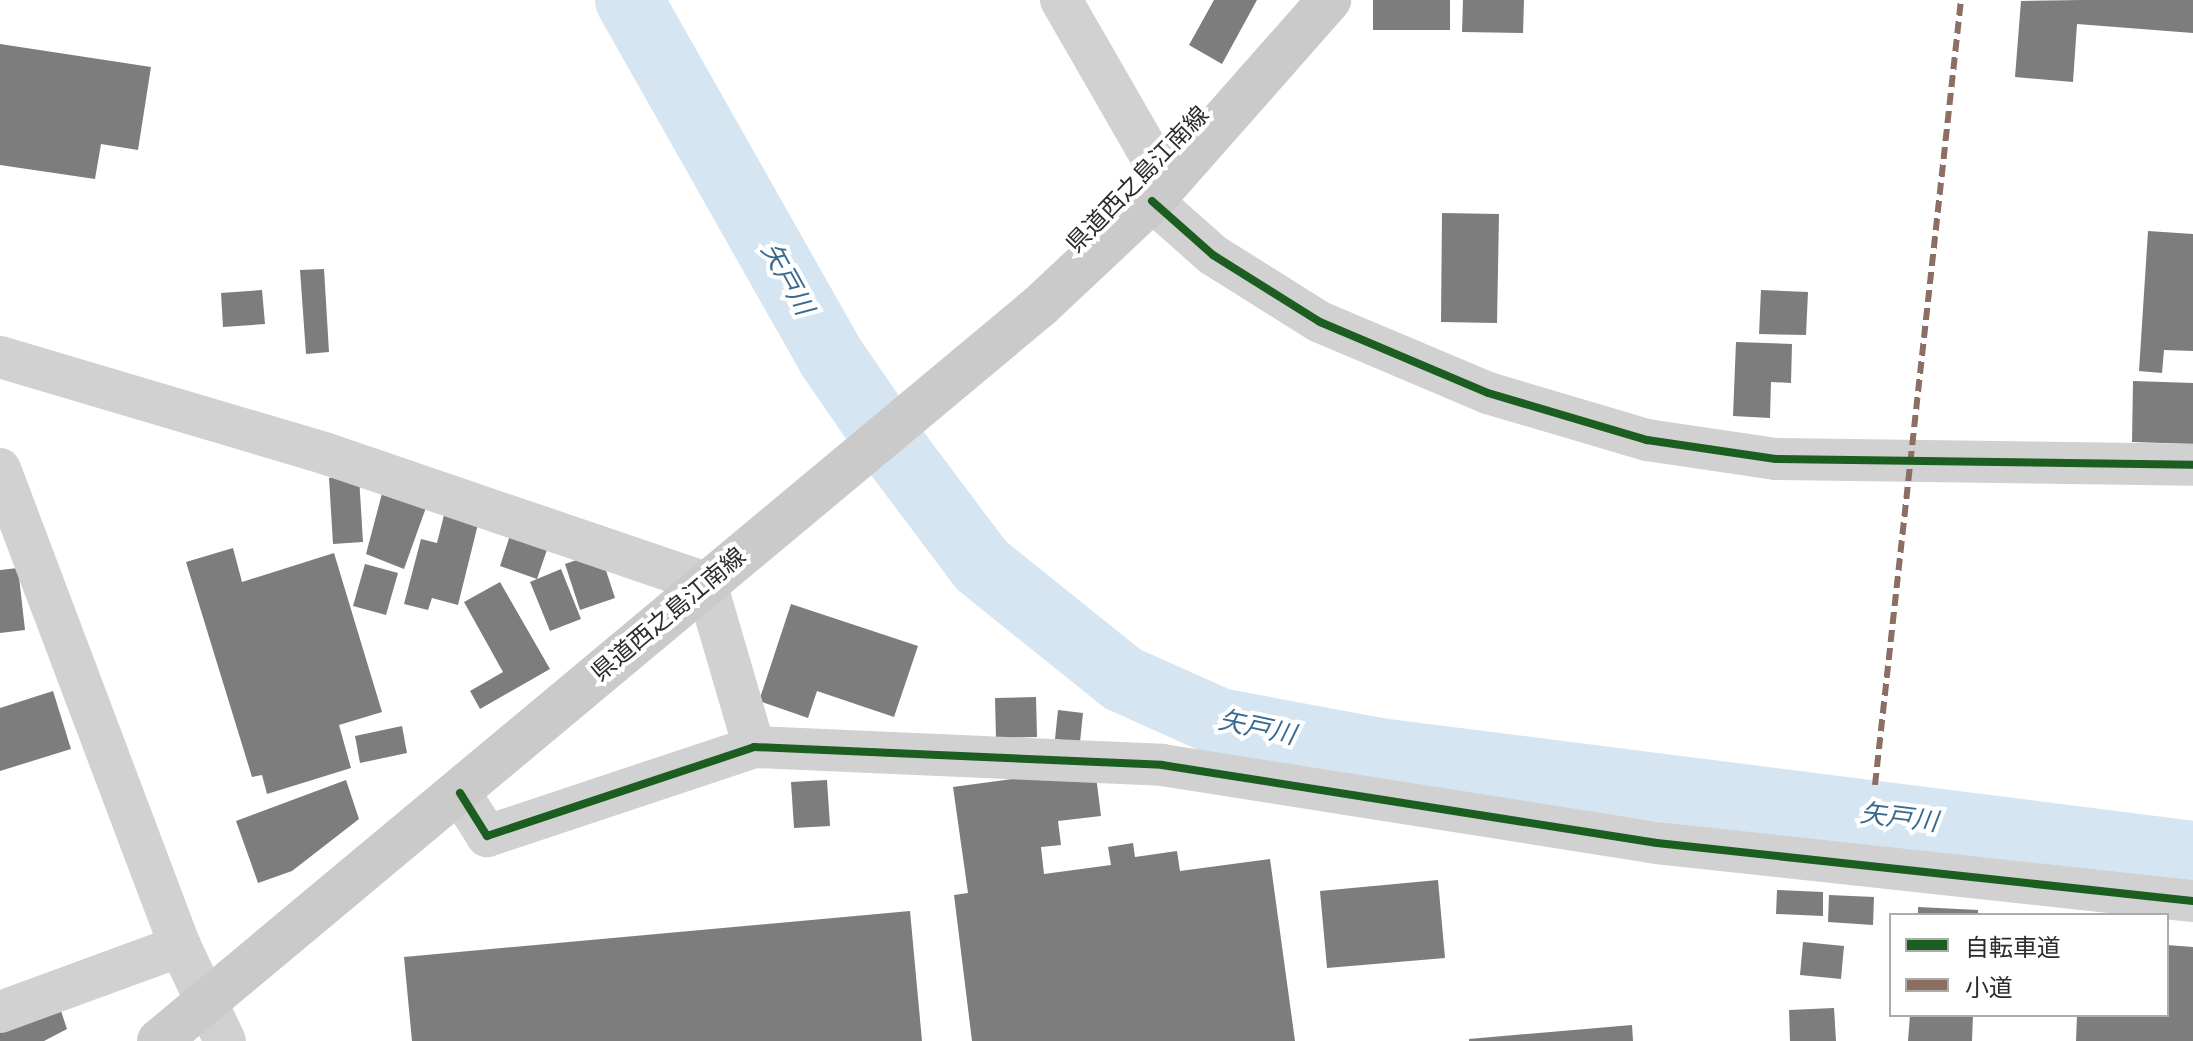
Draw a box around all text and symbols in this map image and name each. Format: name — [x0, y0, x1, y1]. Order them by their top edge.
street label: 県道西之島江南線 — [1061, 101, 1215, 259]
water label: 矢戸川 — [754, 237, 820, 321]
street label: 県道西之島江南線 — [586, 542, 752, 688]
water label: 矢戸川 — [1216, 705, 1298, 751]
water label: 矢戸川 — [1858, 798, 1940, 838]
legend — [1889, 913, 2169, 1017]
text: 自転車道 — [1965, 934, 2061, 962]
text: 小道 — [1965, 974, 2013, 1002]

